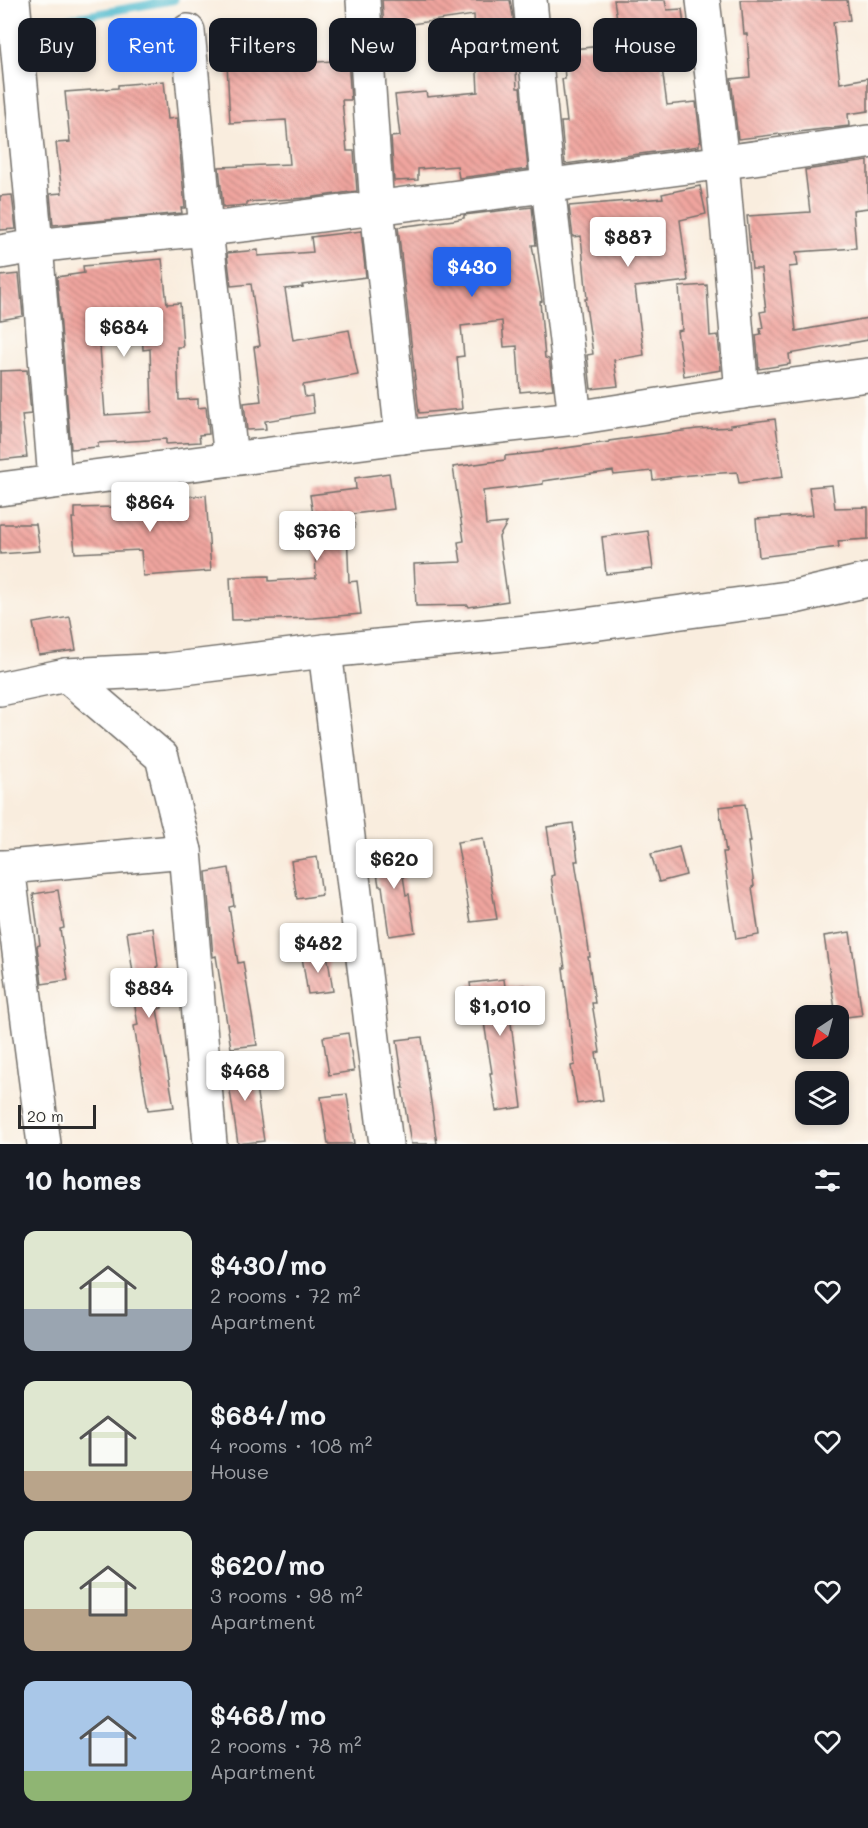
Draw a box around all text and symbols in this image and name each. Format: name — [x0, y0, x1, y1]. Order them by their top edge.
chip: Buy — [18, 18, 96, 72]
chip: Rent — [108, 18, 197, 72]
chip: Filters — [209, 18, 317, 72]
chip: New — [329, 18, 416, 72]
chip: Apartment — [428, 18, 581, 72]
chip: House — [593, 18, 697, 72]
pin: $887 — [592, 217, 664, 268]
text: $887 — [604, 223, 652, 249]
pin: $430 — [436, 247, 508, 298]
text: $430 — [447, 253, 497, 279]
pin: $684 — [88, 307, 160, 358]
text: $684 — [99, 313, 149, 339]
pin: $864 — [114, 482, 186, 533]
text: $864 — [125, 488, 175, 514]
pin: $676 — [281, 511, 353, 562]
text: $676 — [293, 517, 341, 543]
pin: $620 — [358, 839, 430, 890]
text: $620 — [370, 845, 418, 871]
pin: $482 — [282, 923, 354, 974]
text: $482 — [294, 929, 342, 955]
pin: $834 — [113, 968, 185, 1019]
text: $834 — [124, 974, 174, 1000]
pin: $1,010 — [451, 986, 549, 1037]
text: $1,010 — [469, 992, 531, 1018]
north arrow — [795, 1005, 849, 1059]
map controls — [795, 1005, 849, 1125]
pin: $468 — [209, 1051, 281, 1102]
text: $468 — [220, 1057, 270, 1083]
button: layers — [795, 1071, 849, 1125]
scale bar — [18, 1102, 96, 1130]
text: 20 m — [27, 1105, 64, 1126]
text: 10 homes — [24, 1163, 142, 1197]
icon: filters — [811, 1164, 844, 1197]
text: $430/mo — [210, 1248, 326, 1282]
icon: home — [72, 1255, 144, 1327]
icon: heart — [811, 1275, 844, 1308]
text: 2 rooms · 72 m² — [210, 1282, 361, 1308]
text: Apartment — [210, 1308, 316, 1334]
text: $684/mo — [210, 1398, 326, 1432]
icon: home — [72, 1405, 144, 1477]
icon: heart — [811, 1425, 844, 1458]
text: 4 rooms · 108 m² — [210, 1432, 372, 1458]
text: House — [210, 1458, 269, 1484]
text: $620/mo — [210, 1548, 325, 1582]
icon: home — [72, 1555, 144, 1627]
icon: heart — [811, 1575, 844, 1608]
text: 3 rooms · 98 m² — [210, 1582, 363, 1608]
text: Apartment — [210, 1608, 316, 1634]
text: $468/mo — [210, 1698, 326, 1732]
icon: home — [72, 1705, 144, 1777]
icon: heart — [811, 1725, 844, 1758]
text: 2 rooms · 78 m² — [210, 1732, 362, 1758]
text: Apartment — [210, 1758, 316, 1784]

